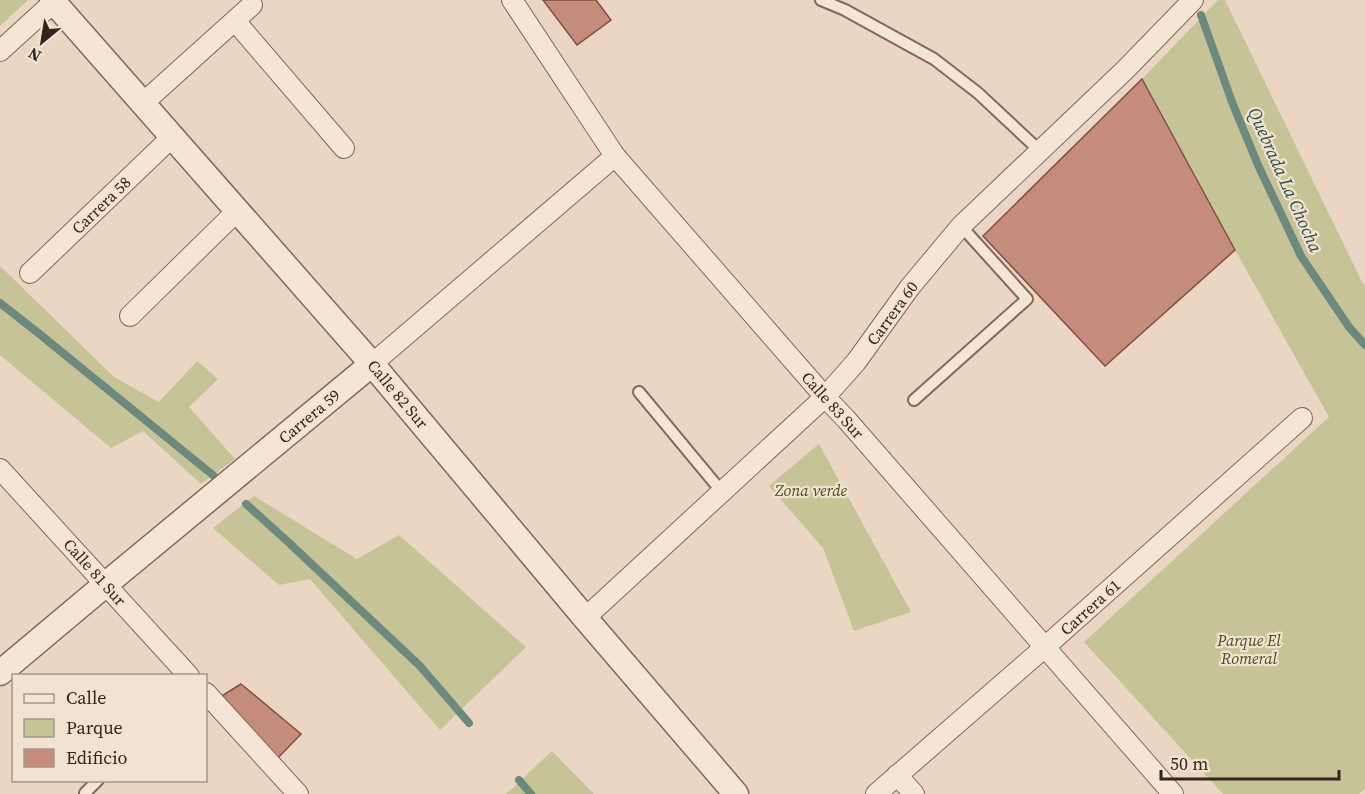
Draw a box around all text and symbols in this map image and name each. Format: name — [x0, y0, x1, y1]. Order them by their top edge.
north arrow — [12, 12, 72, 72]
text: N — [24, 42, 45, 67]
water label: Quebrada La Chocha — [1242, 103, 1329, 257]
street label: Carrera 58 — [67, 171, 135, 239]
street label: Carrera 60 — [861, 277, 923, 349]
street label: Calle 82 Sur — [363, 355, 433, 433]
street label: Calle 83 Sur — [797, 367, 869, 444]
street label: Carrera 59 — [274, 384, 344, 448]
park label: Zona verde — [774, 479, 848, 501]
street label: Calle 81 Sur — [59, 534, 131, 611]
street label: Carrera 61 — [1055, 574, 1125, 640]
park label: Parque El Romeral — [1216, 629, 1281, 669]
legend — [12, 674, 207, 782]
text: Calle — [66, 685, 106, 710]
text: Parque — [66, 715, 123, 740]
scale bar — [1161, 743, 1340, 781]
text: Edificio — [66, 745, 127, 770]
text: 50 m — [1170, 751, 1208, 776]

